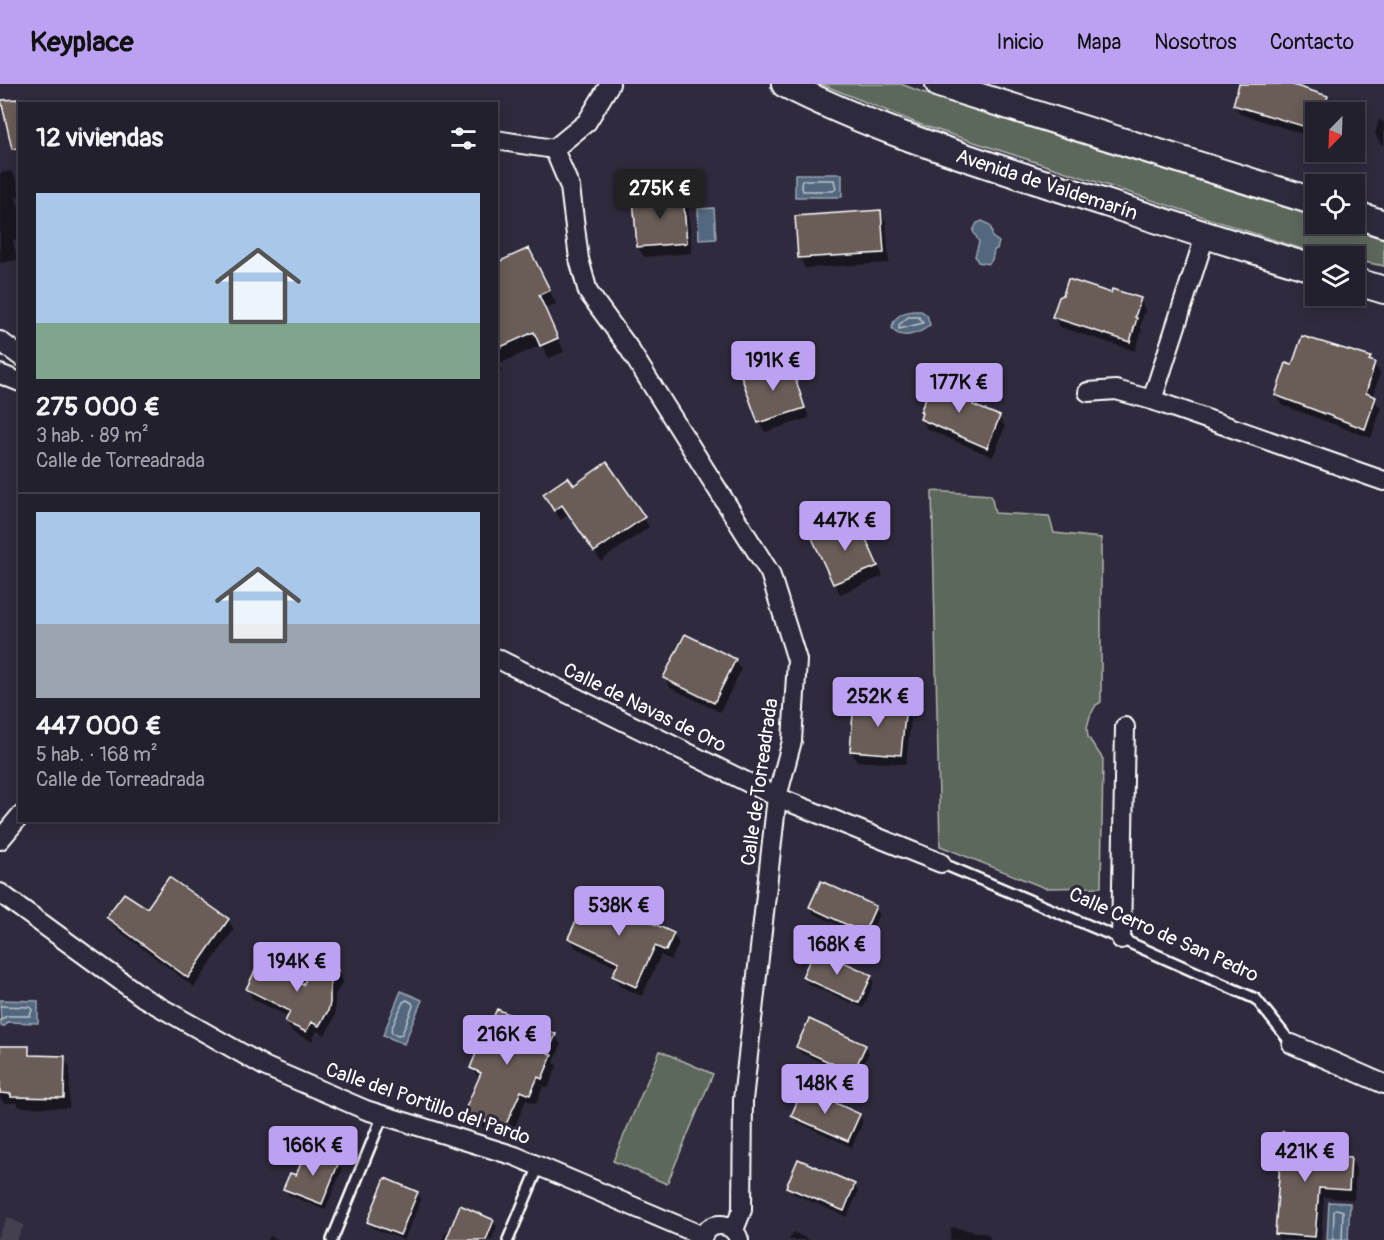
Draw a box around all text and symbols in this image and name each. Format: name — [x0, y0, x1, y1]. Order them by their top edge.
text: Keyplace — [30, 25, 134, 60]
text: Inicio — [997, 29, 1044, 56]
text: Mapa — [1077, 29, 1121, 56]
text: Nosotros — [1154, 29, 1237, 56]
text: Contacto — [1270, 29, 1354, 56]
north arrow — [1305, 102, 1365, 162]
map controls — [1305, 102, 1365, 306]
text: 12 viviendas — [36, 122, 163, 154]
icon: filters — [447, 122, 480, 155]
street label: Avenida de Valdemarín — [953, 143, 1141, 226]
pin: 275K € — [611, 169, 709, 220]
button: locate — [1305, 174, 1365, 234]
text: 275K € — [629, 176, 691, 201]
icon: home — [204, 232, 312, 340]
button: layers — [1305, 246, 1365, 306]
pin: 191K € — [724, 341, 822, 392]
text: 191K € — [745, 348, 801, 373]
pin: 177K € — [910, 363, 1008, 414]
text: 177K € — [930, 370, 988, 395]
text: 275 000 € — [36, 391, 160, 423]
text: 3 hab. · 89 m² — [36, 423, 149, 448]
text: Calle de Torreadrada — [36, 448, 205, 473]
pin: 447K € — [796, 501, 894, 552]
text: 447K € — [813, 508, 877, 533]
icon: home — [204, 551, 312, 659]
street label: Calle de Navas de Oro — [559, 657, 731, 758]
pin: 252K € — [829, 677, 927, 728]
text: 252K € — [847, 684, 909, 709]
street label: Calle de Torreadrada — [735, 697, 784, 867]
text: 447 000 € — [36, 710, 162, 742]
text: 5 hab. · 168 m² — [36, 742, 158, 767]
text: Calle de Torreadrada — [36, 767, 205, 792]
street label: Calle Cerro de San Pedro — [1065, 881, 1263, 988]
pin: 538K € — [570, 886, 668, 937]
text: 538K € — [588, 893, 650, 918]
pin: 168K € — [788, 925, 886, 976]
text: 168K € — [807, 932, 867, 957]
pin: 194K € — [248, 942, 346, 993]
text: 194K € — [267, 949, 327, 974]
pin: 216K € — [458, 1015, 556, 1066]
text: 216K € — [477, 1022, 537, 1047]
street label: Calle del Portillo del Pardo — [322, 1057, 534, 1150]
pin: 148K € — [776, 1064, 874, 1115]
text: 148K € — [795, 1071, 855, 1096]
pin: 166K € — [264, 1126, 362, 1177]
pin: 421K € — [1256, 1132, 1354, 1183]
text: 166K € — [283, 1133, 343, 1158]
text: 421K € — [1275, 1139, 1335, 1164]

